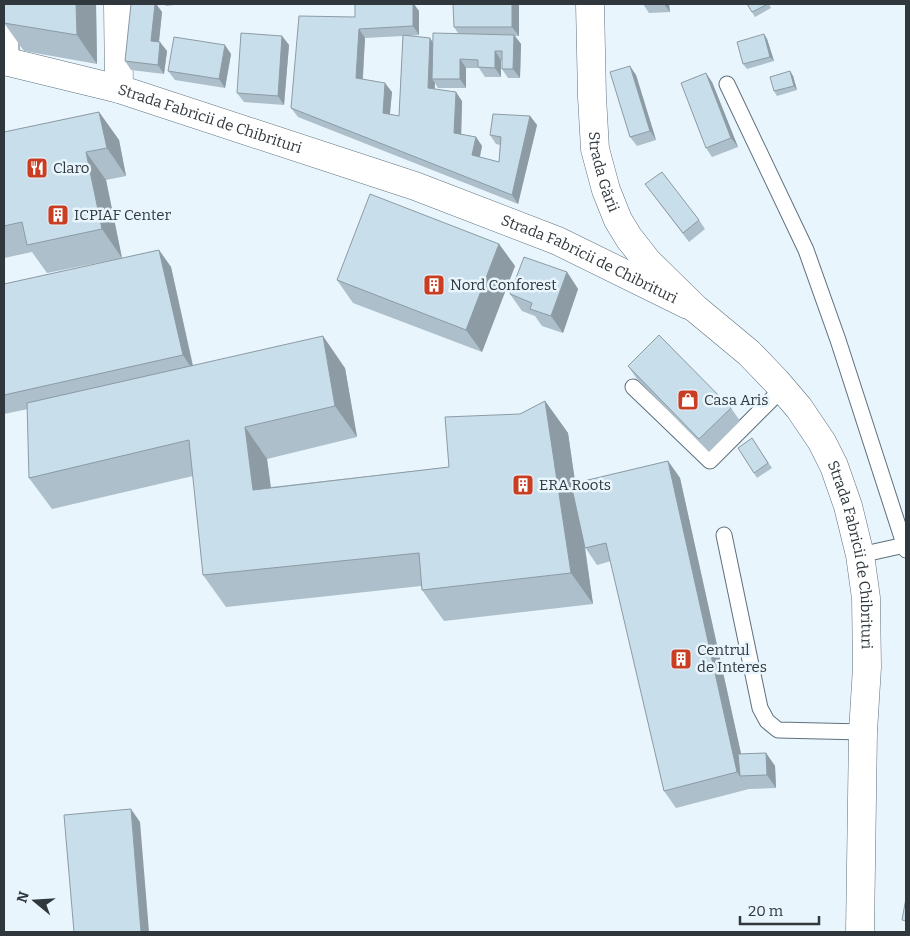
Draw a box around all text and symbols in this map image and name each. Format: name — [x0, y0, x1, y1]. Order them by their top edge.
street label: Strada Fabricii de Chibrituri — [116, 80, 305, 157]
street label: Strada Gării — [585, 131, 623, 215]
restaurant icon: Claro — [25, 156, 49, 180]
place label: Claro — [53, 159, 89, 177]
building icon: ICPIAF Center — [46, 203, 70, 227]
place label: ICPIAF Center — [74, 206, 171, 224]
street label: Strada Fabricii de Chibrituri — [499, 211, 681, 308]
building icon: Nord Conforest — [422, 273, 446, 297]
place label: Nord Conforest — [450, 276, 557, 294]
shop icon: Casa Aris — [676, 388, 700, 412]
place label: Casa Aris — [704, 391, 768, 409]
street label: Strada Fabricii de Chibrituri — [824, 457, 876, 650]
building icon: ERA Roots — [511, 473, 535, 497]
place label: ERA Roots — [539, 476, 611, 494]
place label: Centrul de Interes — [697, 641, 767, 676]
building icon: Centrul de Interes — [669, 647, 693, 671]
north arrow — [10, 876, 60, 926]
text: N — [13, 889, 33, 905]
scale bar — [740, 894, 819, 926]
text: 20 m — [748, 902, 784, 920]

